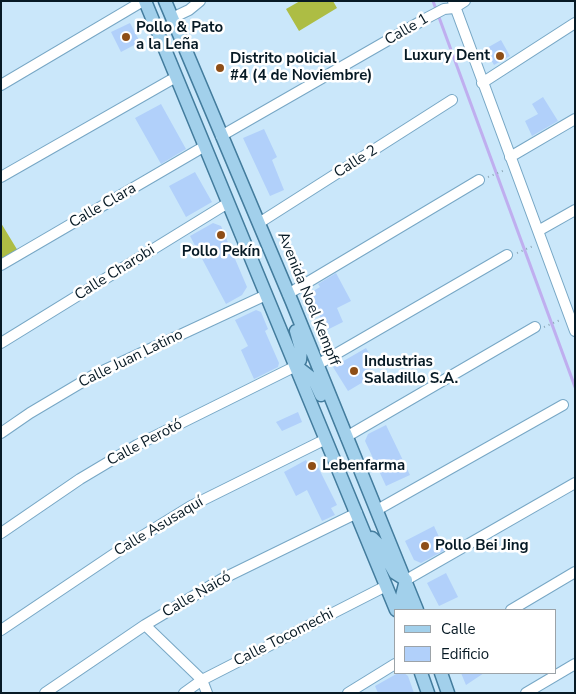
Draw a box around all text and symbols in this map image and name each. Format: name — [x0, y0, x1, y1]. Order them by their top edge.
street label: Calle 1 — [382, 10, 432, 50]
place label: Pollo & Pato a la Leña — [136, 19, 223, 54]
marker: Pollo & Pato a la Leña — [120, 31, 132, 43]
place label: Luxury Dent — [404, 47, 490, 65]
place label: Distrito policial #4 (4 de Noviembre) — [230, 50, 372, 85]
marker: Luxury Dent — [494, 50, 506, 62]
marker: Distrito policial #4 (4 de Noviembre) — [214, 62, 226, 74]
street label: Calle 2 — [331, 142, 381, 182]
street label: Calle Clara — [66, 180, 140, 232]
marker: Pollo Pekín — [215, 229, 227, 241]
street label: Avenida Noel Kempff — [273, 229, 343, 369]
street label: Calle Charobi — [72, 241, 158, 305]
place label: Pollo Pekín — [182, 243, 260, 261]
street label: Calle Juan Latino — [76, 326, 186, 392]
place label: Industrias Saladillo S.A. — [364, 353, 458, 388]
marker: Industrias Saladillo S.A. — [348, 365, 360, 377]
street label: Calle Perotó — [104, 416, 186, 470]
place label: Lebenfarma — [322, 457, 405, 475]
marker: Lebenfarma — [306, 460, 318, 472]
street label: Calle Asusaquí — [111, 493, 207, 561]
place label: Pollo Bei Jing — [435, 537, 529, 555]
marker: Pollo Bei Jing — [419, 540, 431, 552]
street label: Calle Naicó — [160, 568, 234, 622]
street label: Calle Tocomechi — [231, 605, 337, 671]
legend — [394, 609, 556, 674]
text: Calle — [441, 619, 476, 639]
text: Edificio — [441, 644, 489, 664]

